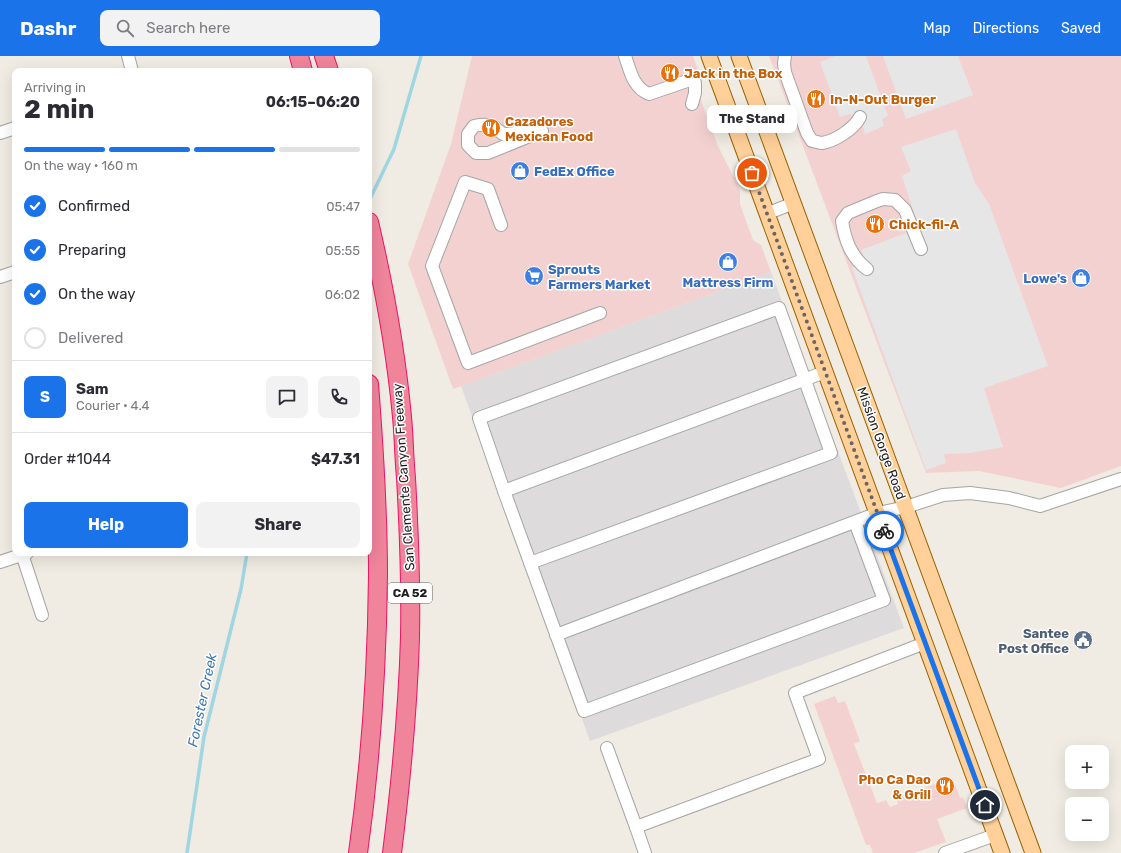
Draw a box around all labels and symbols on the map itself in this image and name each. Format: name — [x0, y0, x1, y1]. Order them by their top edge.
restaurant icon: Jack in the Box — [659, 62, 681, 84]
place label: Jack in the Box — [684, 66, 783, 81]
restaurant icon: In-N-Out Burger — [805, 88, 827, 110]
place label: In-N-Out Burger — [830, 92, 936, 107]
callout: The Stand — [707, 105, 797, 133]
place label: Cazadores Mexican Food — [505, 114, 593, 144]
restaurant icon: Cazadores Mexican Food — [480, 117, 502, 139]
pin — [735, 156, 769, 190]
shop icon: FedEx Office — [509, 160, 531, 182]
place label: FedEx Office — [534, 164, 615, 179]
restaurant icon: Chick-fil-A — [864, 213, 886, 235]
place label: Chick-fil-A — [889, 217, 960, 232]
shop icon: Mattress Firm — [717, 251, 739, 273]
place label: Sprouts Farmers Market — [548, 262, 650, 292]
supermarket icon: Sprouts Farmers Market — [523, 265, 545, 287]
shop icon: Lowe's — [1070, 267, 1092, 289]
place label: Lowe's — [1023, 271, 1067, 286]
place label: Mattress Firm — [683, 275, 773, 290]
street label: San Clemente Canyon Freeway — [389, 383, 418, 571]
street label: Mission Gorge Road — [853, 385, 909, 502]
courier — [864, 511, 904, 551]
road number: CA 52 — [388, 583, 432, 603]
place label: Santee Post Office — [998, 626, 1069, 656]
public building icon: Santee Post Office — [1072, 629, 1094, 651]
water label: Forester Creek — [184, 651, 221, 749]
place label: Pho Ca Dao & Grill — [859, 772, 931, 802]
restaurant icon: Pho Ca Dao & Grill — [934, 775, 956, 797]
pin — [968, 788, 1002, 822]

